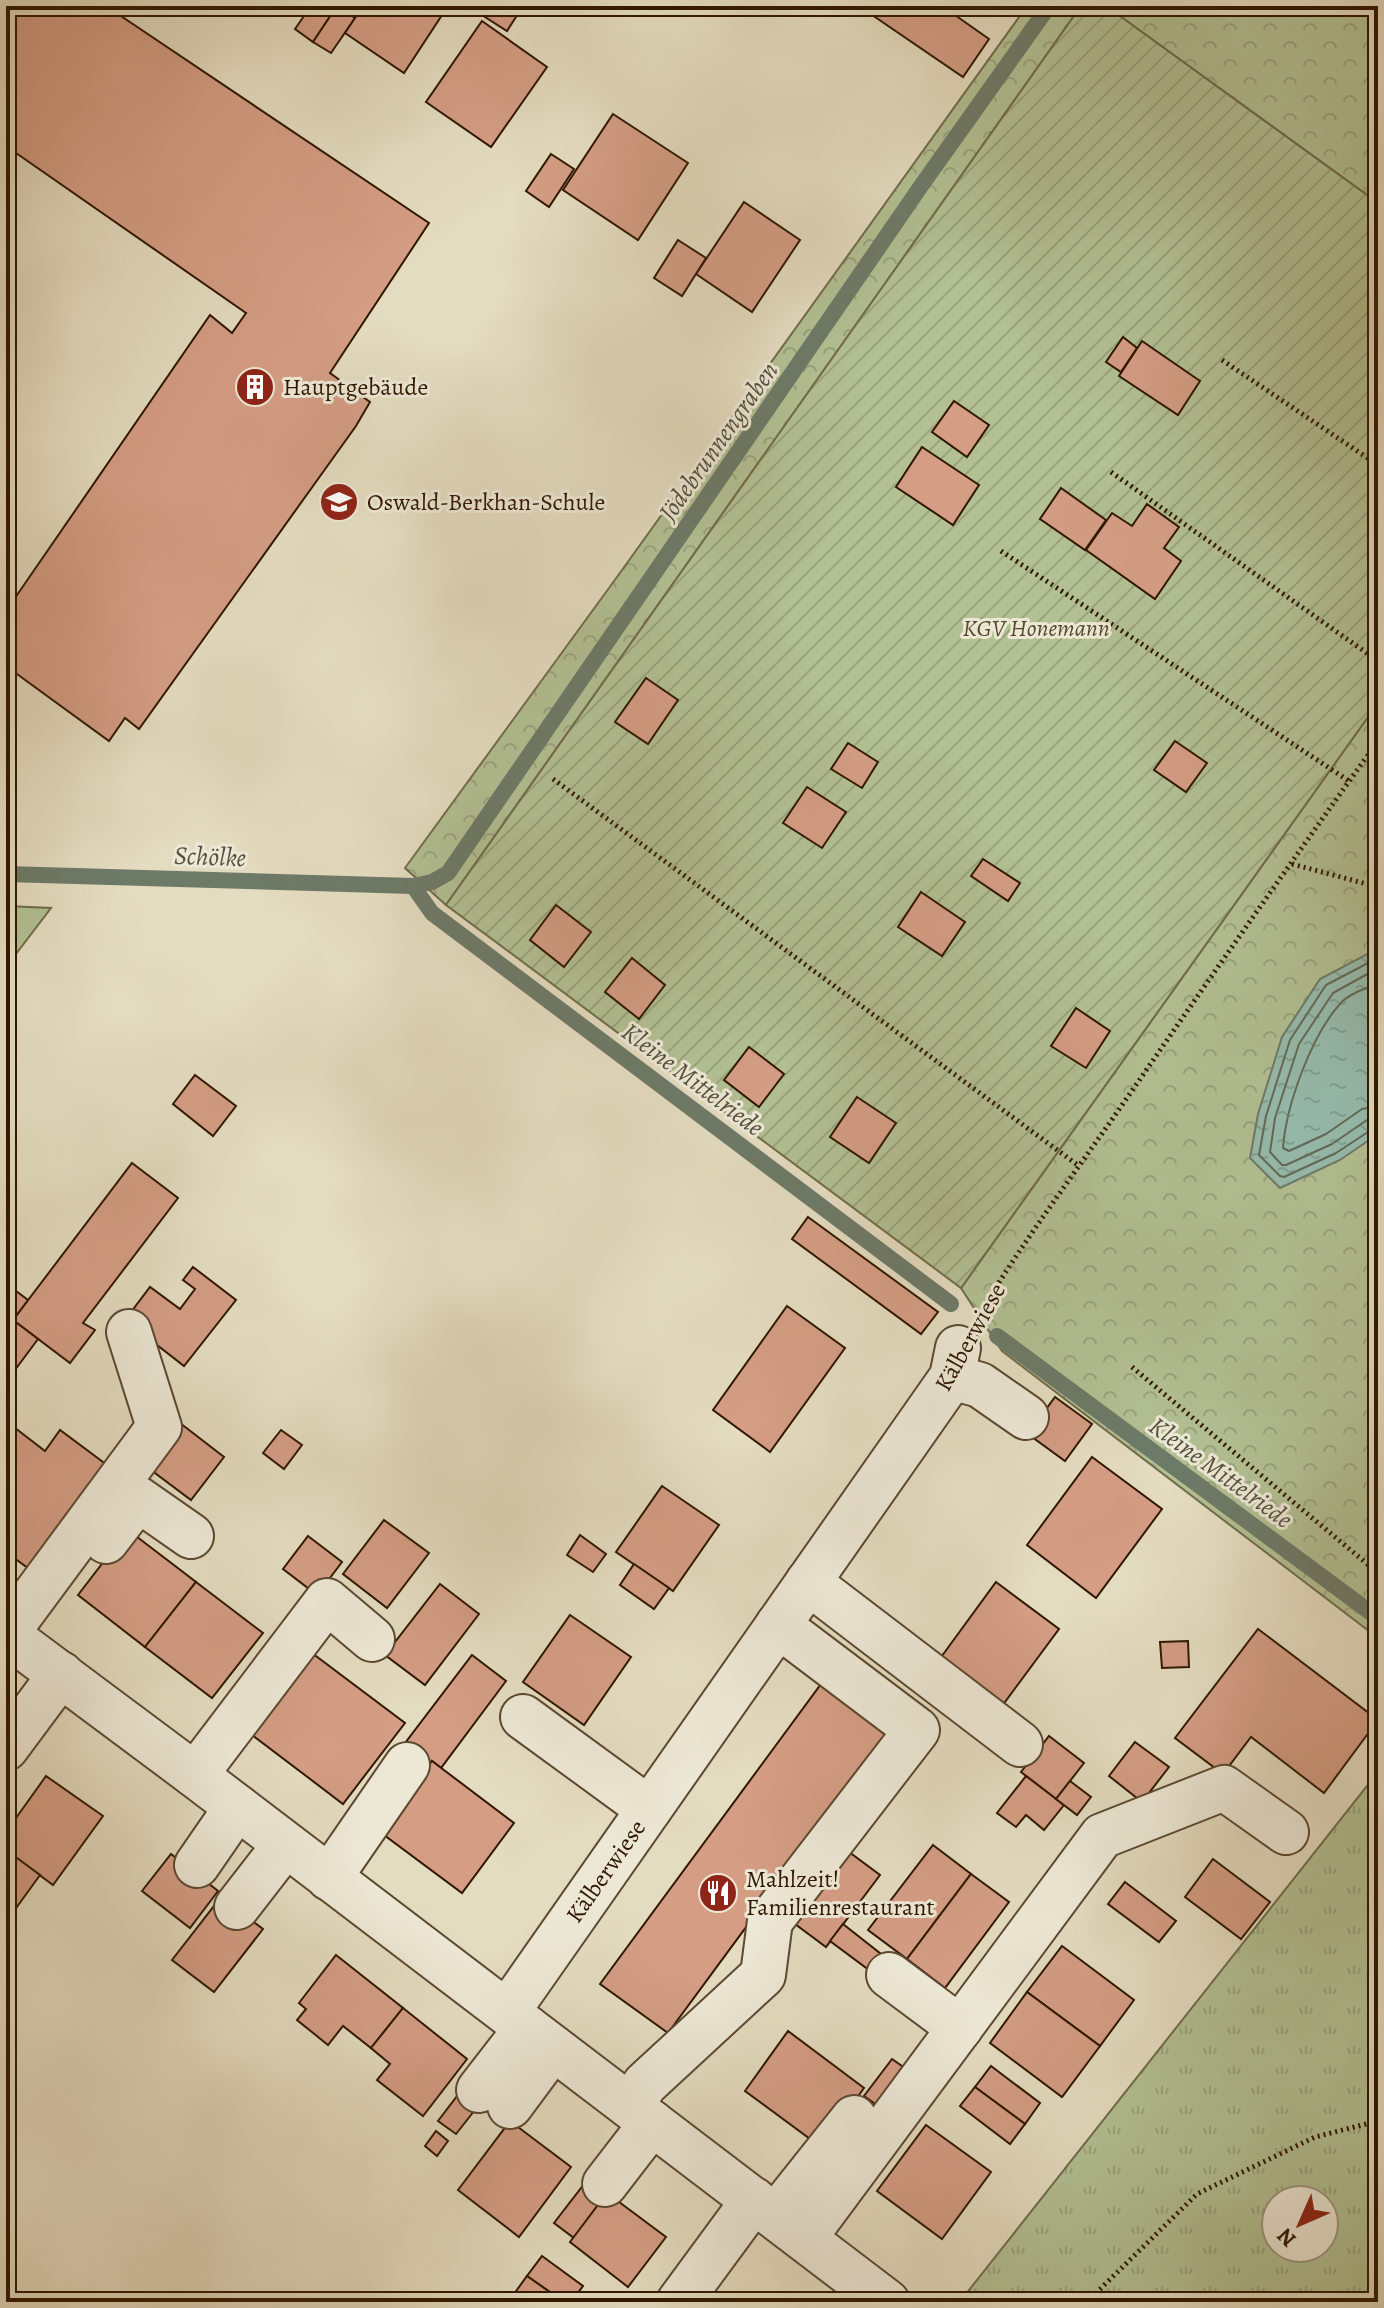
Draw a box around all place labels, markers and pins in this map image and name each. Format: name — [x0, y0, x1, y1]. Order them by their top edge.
building icon: Hauptgebäude — [234, 366, 276, 408]
place label: Hauptgebäude — [283, 371, 428, 403]
school or university icon: Oswald-Berkhan-Schule — [318, 481, 360, 523]
place label: Oswald-Berkhan-Schule — [367, 486, 605, 518]
place label: Mahlzeit! Familienrestaurant — [746, 1863, 934, 1923]
restaurant icon: Mahlzeit! Familienrestaurant — [697, 1872, 739, 1914]

